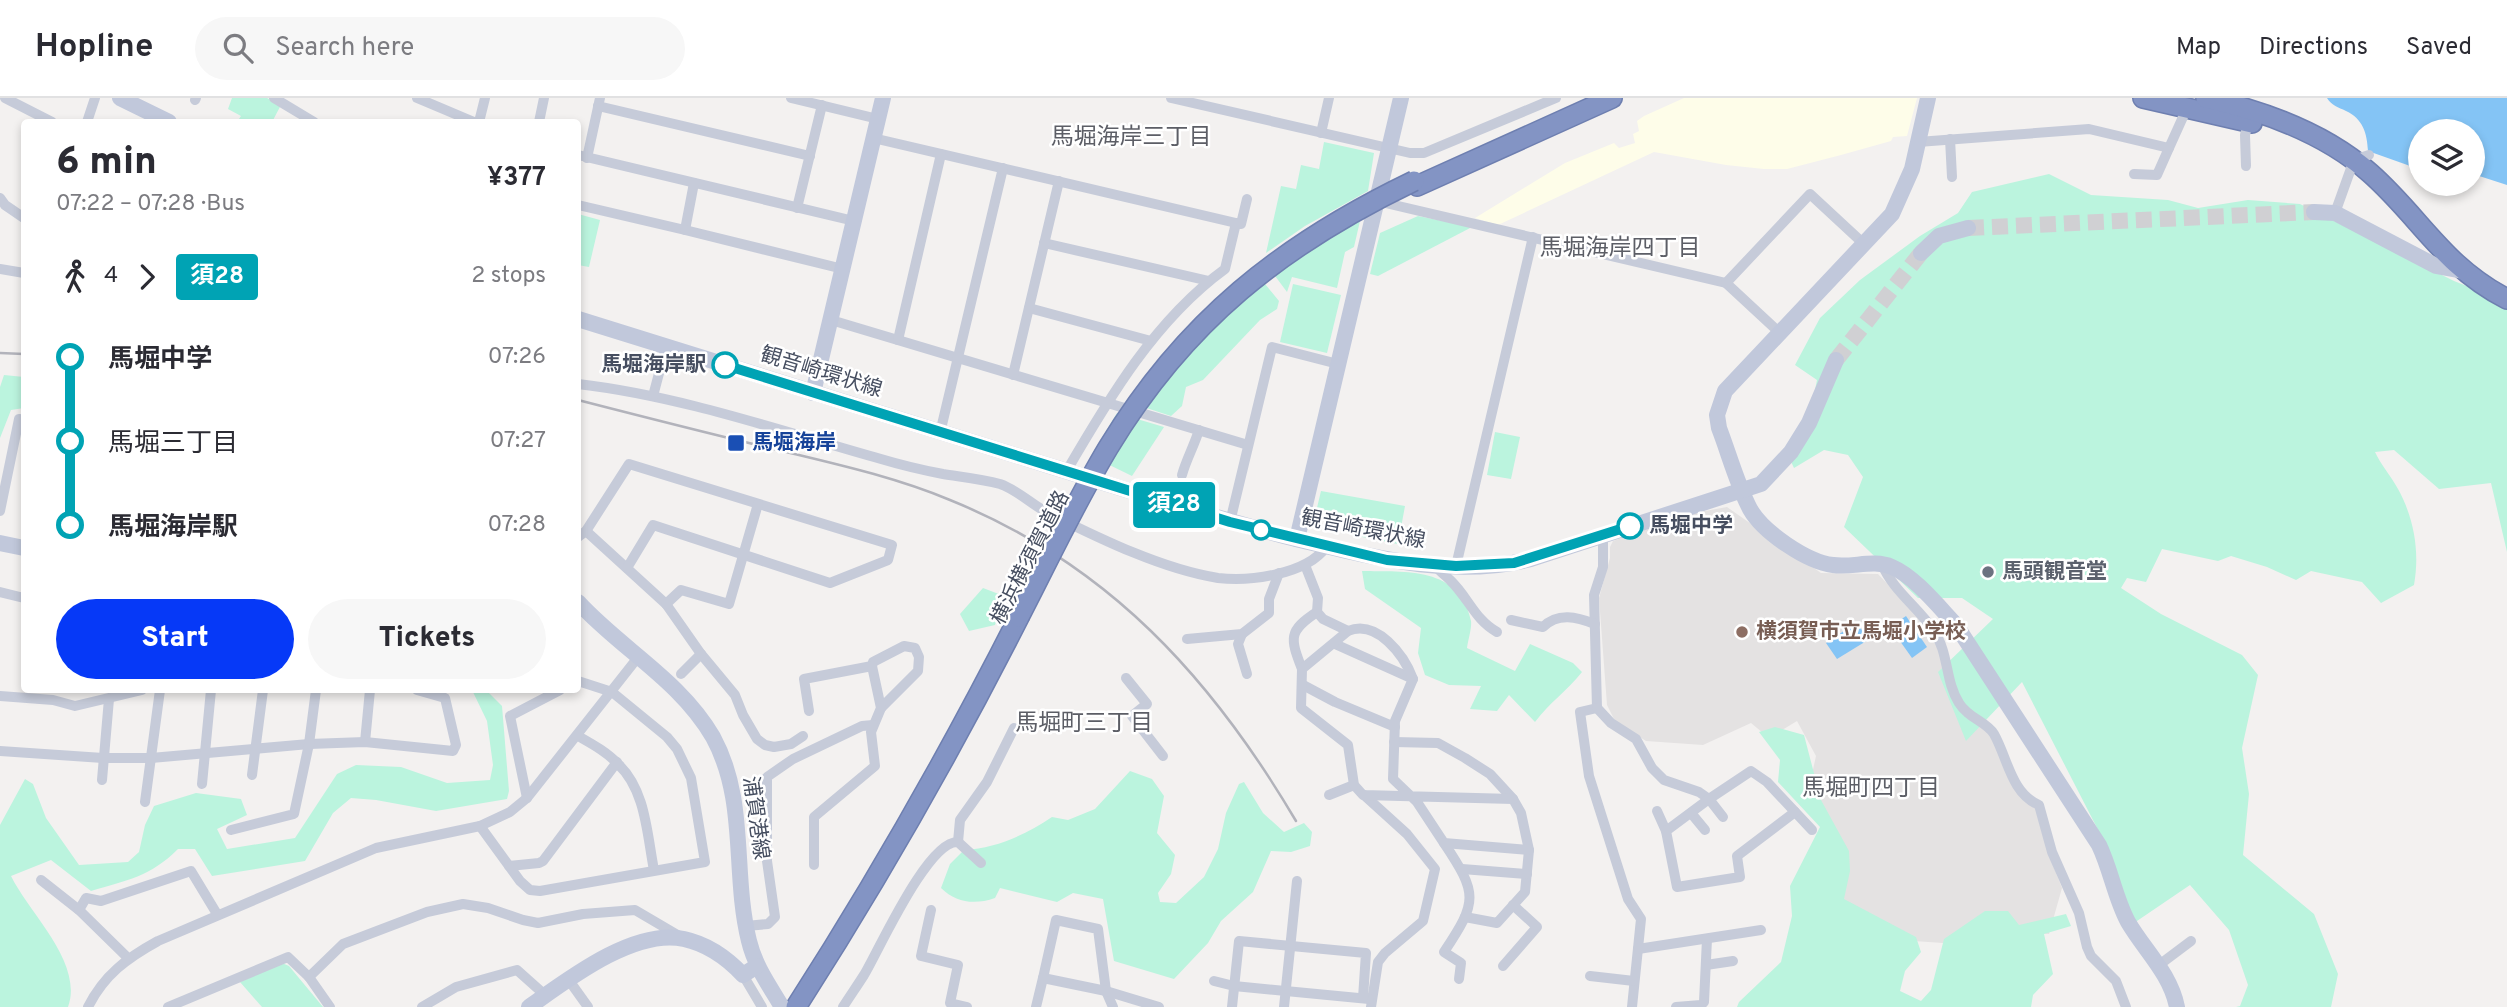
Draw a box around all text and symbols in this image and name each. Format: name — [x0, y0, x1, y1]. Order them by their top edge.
search box — [195, 17, 685, 80]
text: Hopline — [35, 27, 153, 69]
icon: search — [219, 29, 257, 67]
text: Search here — [275, 32, 414, 65]
text: Map — [2176, 33, 2221, 63]
text: Directions — [2259, 33, 2368, 63]
text: Saved — [2406, 33, 2472, 63]
map controls — [2408, 119, 2485, 196]
button: layers — [2408, 119, 2485, 196]
district label: 馬堀海岸三丁目 — [1051, 124, 1212, 153]
text: 6 min — [56, 139, 157, 188]
text: ¥377 — [487, 162, 546, 195]
text: 07:22 – 07:28 · Bus — [56, 190, 245, 219]
district label: 馬堀海岸四丁目 — [1540, 235, 1701, 264]
icon: walk — [56, 258, 94, 296]
icon: forward — [128, 258, 166, 296]
text: 4 — [104, 262, 118, 291]
text: 須28 — [190, 262, 244, 292]
text: 2 stops — [471, 262, 546, 291]
street label: 観音崎環状線 — [757, 342, 885, 404]
text: 07:26 — [488, 343, 546, 372]
text: 馬堀中学 — [108, 344, 212, 377]
place label: 馬堀海岸駅 — [601, 352, 706, 379]
marker: 馬堀海岸駅 — [712, 352, 738, 378]
text: 07:27 — [490, 427, 546, 456]
text: 馬堀三丁目 — [108, 428, 238, 461]
place label: 馬堀海岸 — [752, 430, 836, 457]
marker: 馬堀海岸 — [726, 433, 746, 453]
line badge: 須28 — [1134, 482, 1214, 528]
street label: 横浜横須賀道路 — [986, 486, 1076, 630]
text: 須28 — [1147, 490, 1201, 520]
street label: 観音崎環状線 — [1299, 505, 1427, 555]
text: 07:28 — [488, 511, 546, 540]
text: 馬堀海岸駅 — [108, 512, 238, 545]
marker: 馬堀中学 — [1617, 513, 1643, 539]
place label: 馬堀中学 — [1649, 513, 1733, 540]
unlabelled marker — [1251, 520, 1271, 540]
place label: 馬頭観音堂 — [2002, 559, 2107, 586]
marker: 馬頭観音堂 — [1980, 564, 1996, 580]
button: Start — [56, 599, 294, 679]
button: Tickets — [308, 599, 546, 679]
place label: 横須賀市立馬堀小学校 — [1756, 619, 1966, 646]
marker: 横須賀市立馬堀小学校 — [1734, 624, 1750, 640]
district label: 馬堀町三丁目 — [1015, 710, 1153, 739]
street label: 浦賀港線 — [736, 775, 774, 861]
district label: 馬堀町四丁目 — [1802, 775, 1940, 804]

